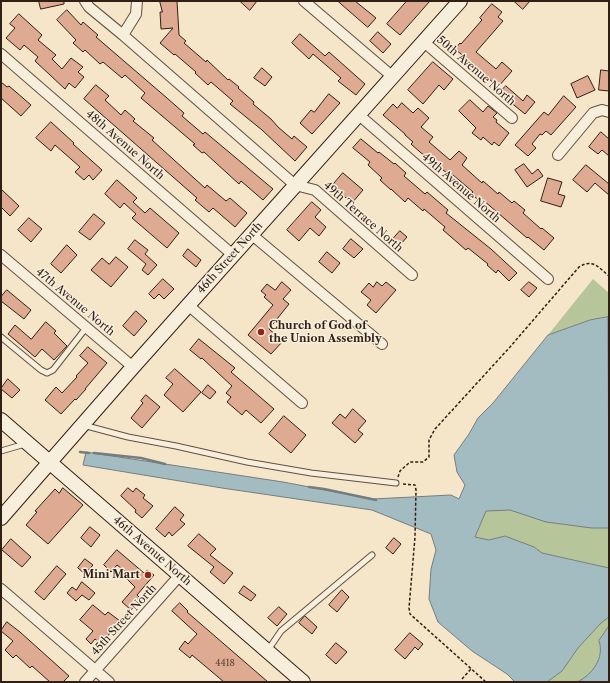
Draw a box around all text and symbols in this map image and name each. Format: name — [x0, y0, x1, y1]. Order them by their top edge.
street label: 50th Avenue North — [434, 33, 518, 109]
street label: 48th Avenue North — [83, 107, 167, 183]
street label: 49th Avenue North — [419, 150, 503, 226]
street label: 49th Terrace North — [321, 179, 405, 255]
street label: 46th Street North — [194, 220, 266, 296]
street label: 47th Avenue North — [33, 265, 117, 339]
place label: Church of God of the Union Assembly — [269, 319, 382, 345]
marker: Church of God of the Union Assembly — [256, 327, 266, 337]
street label: 46th Avenue North — [110, 513, 194, 589]
place label: Mini Mart — [82, 568, 140, 582]
marker: Mini Mart — [143, 570, 153, 580]
street label: 45th Street North — [89, 582, 159, 658]
house number: 4418 — [215, 658, 235, 668]

